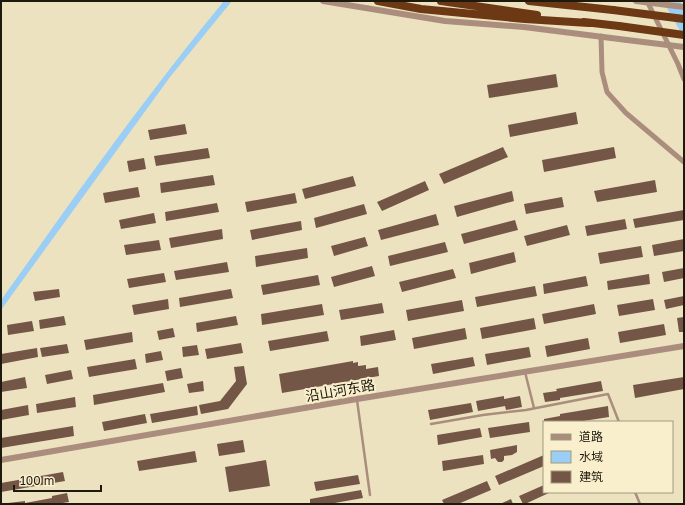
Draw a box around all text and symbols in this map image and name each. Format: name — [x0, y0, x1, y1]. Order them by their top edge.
street label: 沿山河东路 — [304, 376, 376, 404]
legend — [543, 421, 673, 493]
text: 道路 — [579, 429, 603, 444]
text: 水域 — [579, 449, 603, 464]
scale bar — [14, 467, 101, 493]
text: 建筑 — [579, 469, 603, 484]
text: 100 m — [20, 473, 54, 488]

